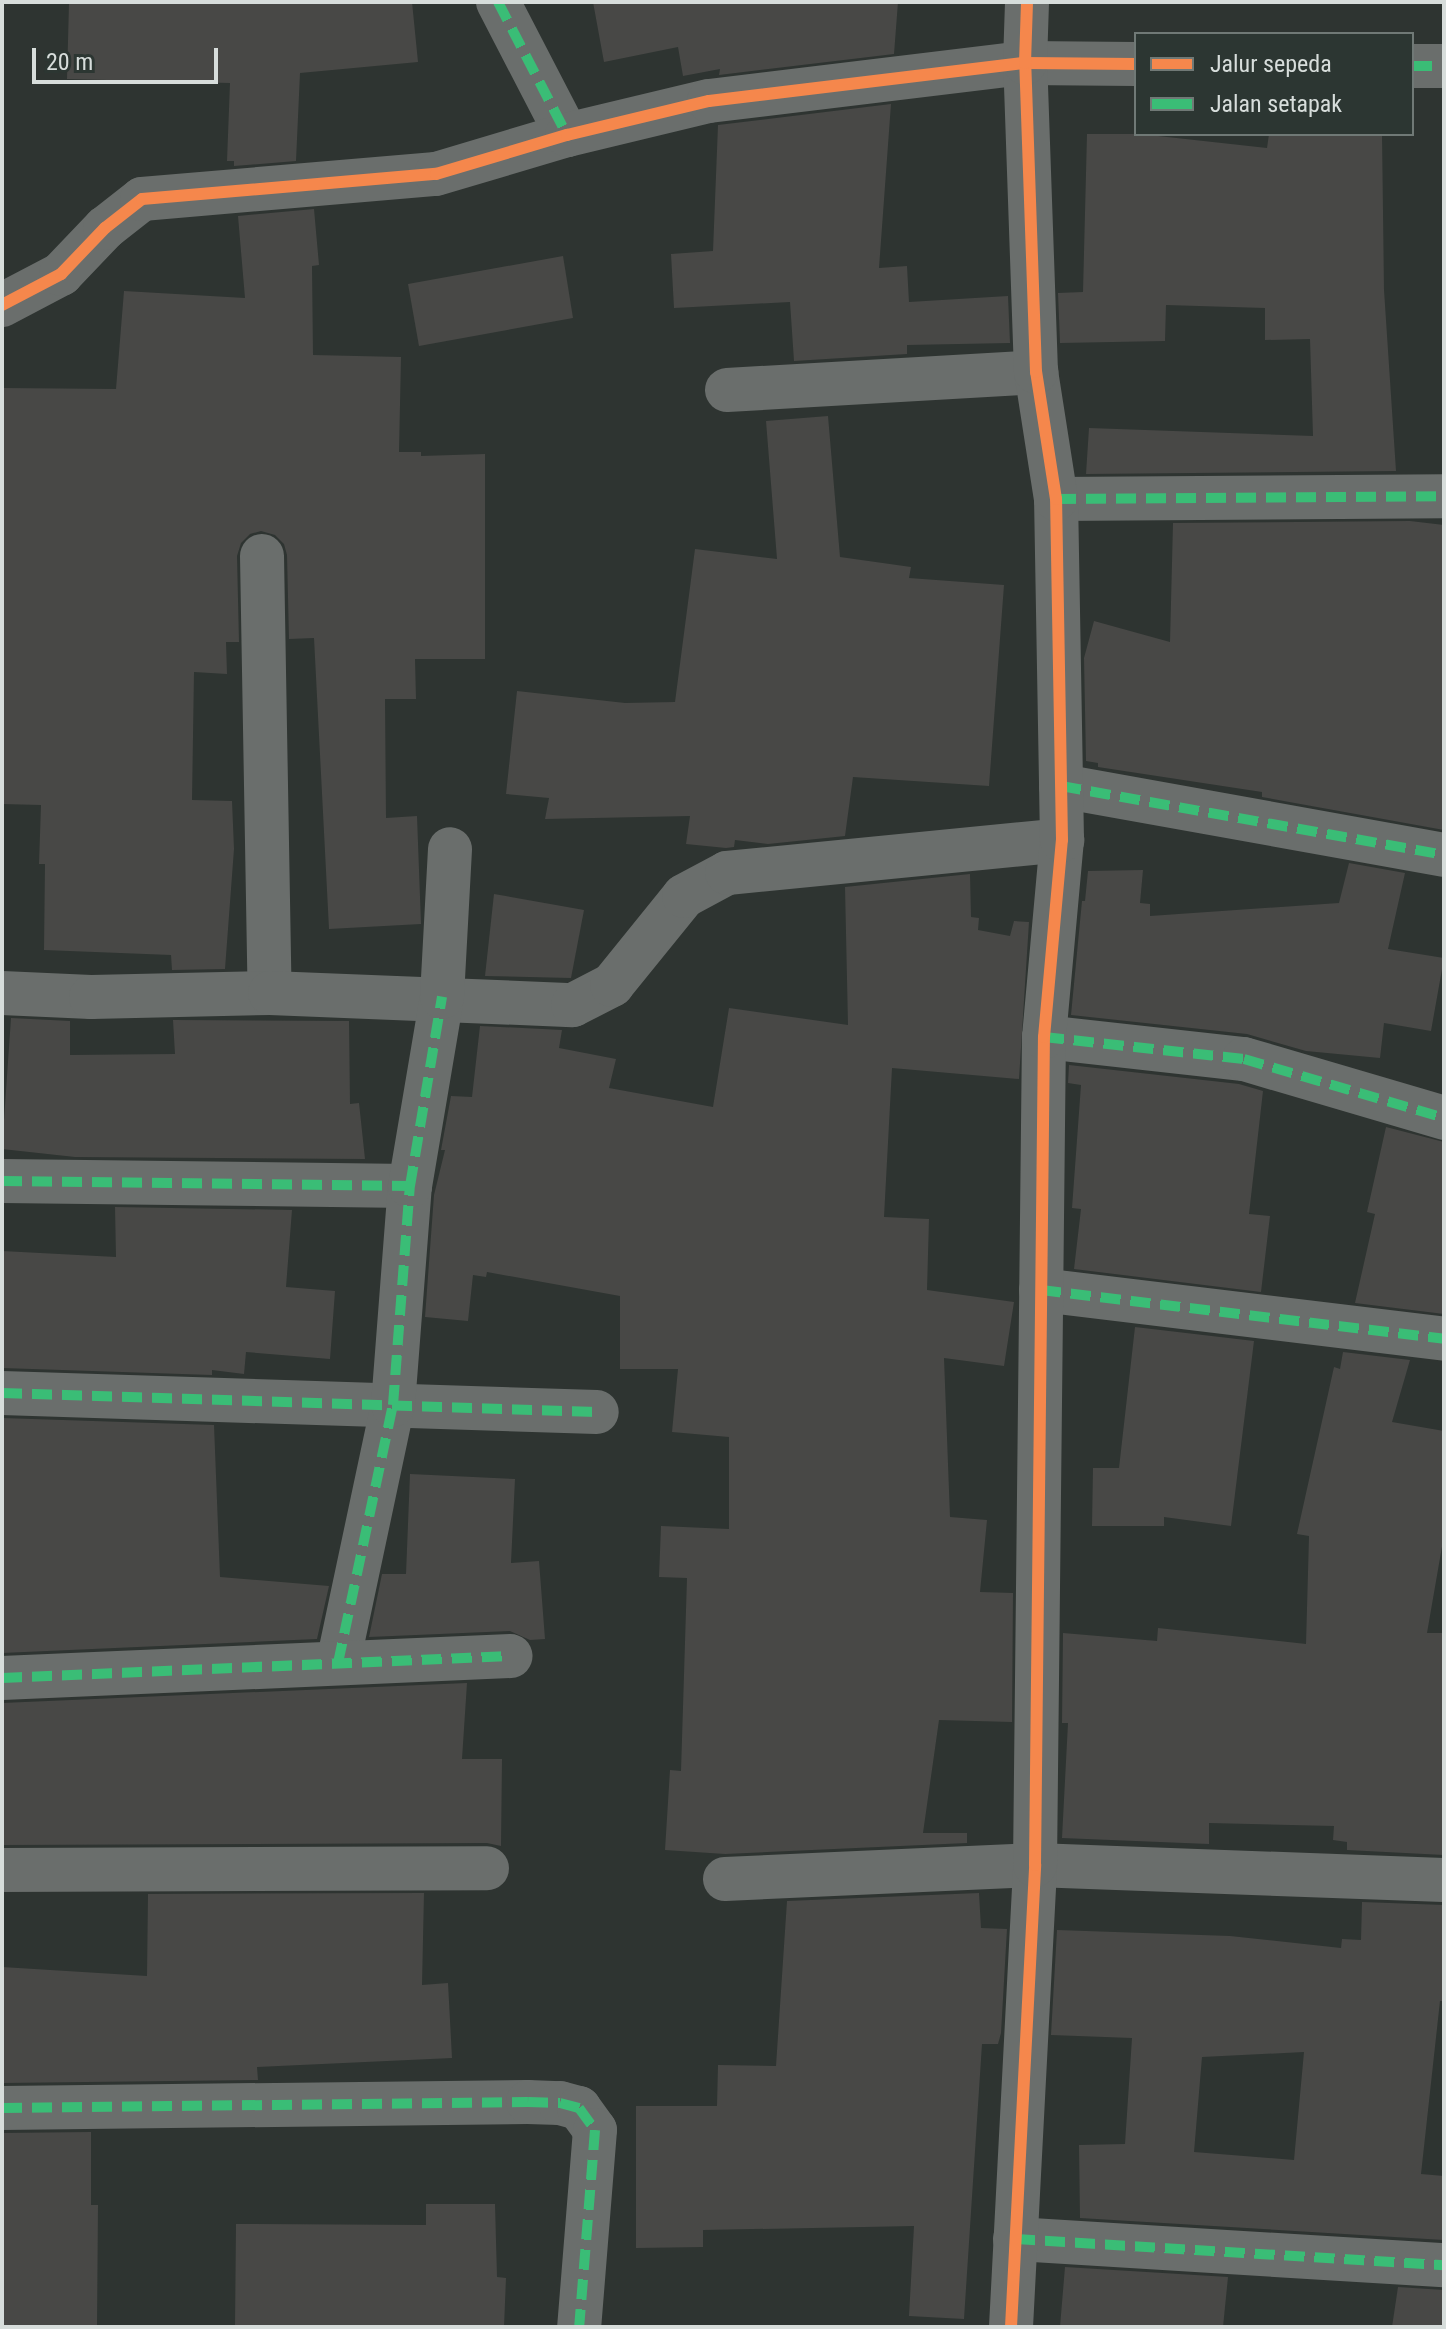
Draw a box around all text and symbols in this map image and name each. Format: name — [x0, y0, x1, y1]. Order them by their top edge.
scale bar — [36, 32, 222, 82]
legend — [1134, 32, 1414, 136]
text: 20 m — [46, 48, 93, 76]
text: Jalur sepeda — [1210, 50, 1332, 78]
text: Jalan setapak — [1210, 90, 1342, 118]

